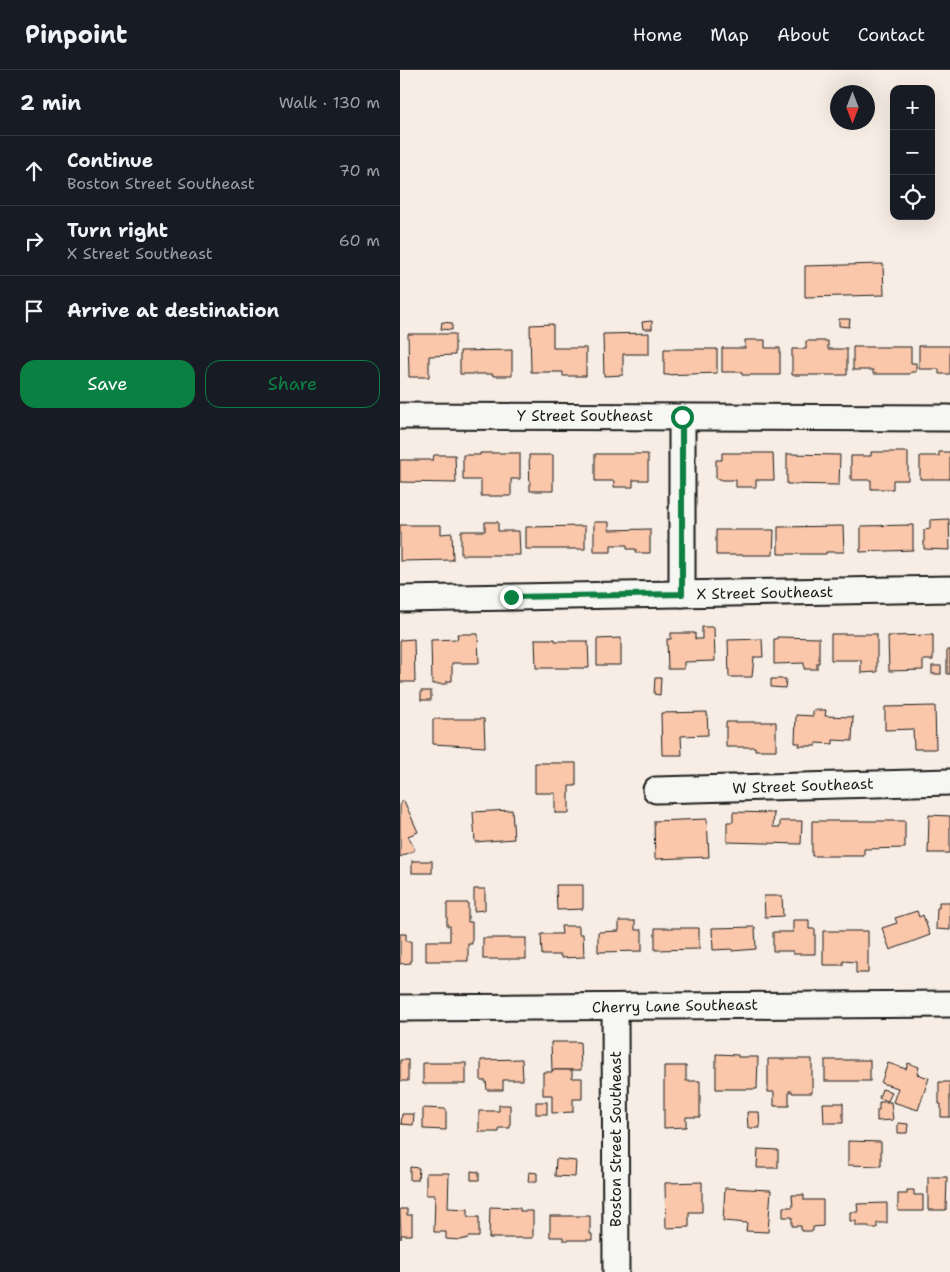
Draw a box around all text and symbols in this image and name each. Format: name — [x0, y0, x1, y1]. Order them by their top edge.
text: Pinpoint — [25, 19, 127, 51]
text: Home — [633, 23, 682, 47]
text: Map — [710, 23, 749, 47]
text: About — [777, 23, 830, 47]
text: Contact — [858, 23, 925, 47]
north arrow — [830, 85, 875, 130]
map controls — [890, 85, 935, 220]
button: + — [890, 85, 935, 130]
text: 2 min — [20, 89, 81, 117]
text: Walk · 130 m — [279, 92, 380, 113]
button: − — [890, 130, 935, 175]
text: Continue — [67, 148, 153, 173]
icon: ahead — [20, 157, 48, 185]
text: 70 m — [339, 160, 380, 181]
text: Boston Street Southeast — [67, 173, 255, 194]
button: locate — [890, 175, 935, 220]
text: Turn right — [67, 218, 168, 243]
icon: right — [20, 227, 48, 255]
text: 60 m — [339, 230, 380, 251]
text: X Street Southeast — [67, 243, 213, 264]
icon: arrive — [20, 297, 48, 325]
text: Arrive at destination — [67, 298, 279, 323]
button: Save — [20, 360, 195, 408]
button: Share — [205, 360, 380, 408]
street label: Y Street Southeast — [517, 406, 653, 426]
route start — [671, 406, 694, 429]
street label: X Street Southeast — [697, 582, 833, 604]
route end — [500, 586, 523, 609]
street label: W Street Southeast — [732, 774, 874, 798]
street label: Cherry Lane Southeast — [592, 995, 758, 1017]
street label: Boston Street Southeast — [606, 1051, 626, 1227]

